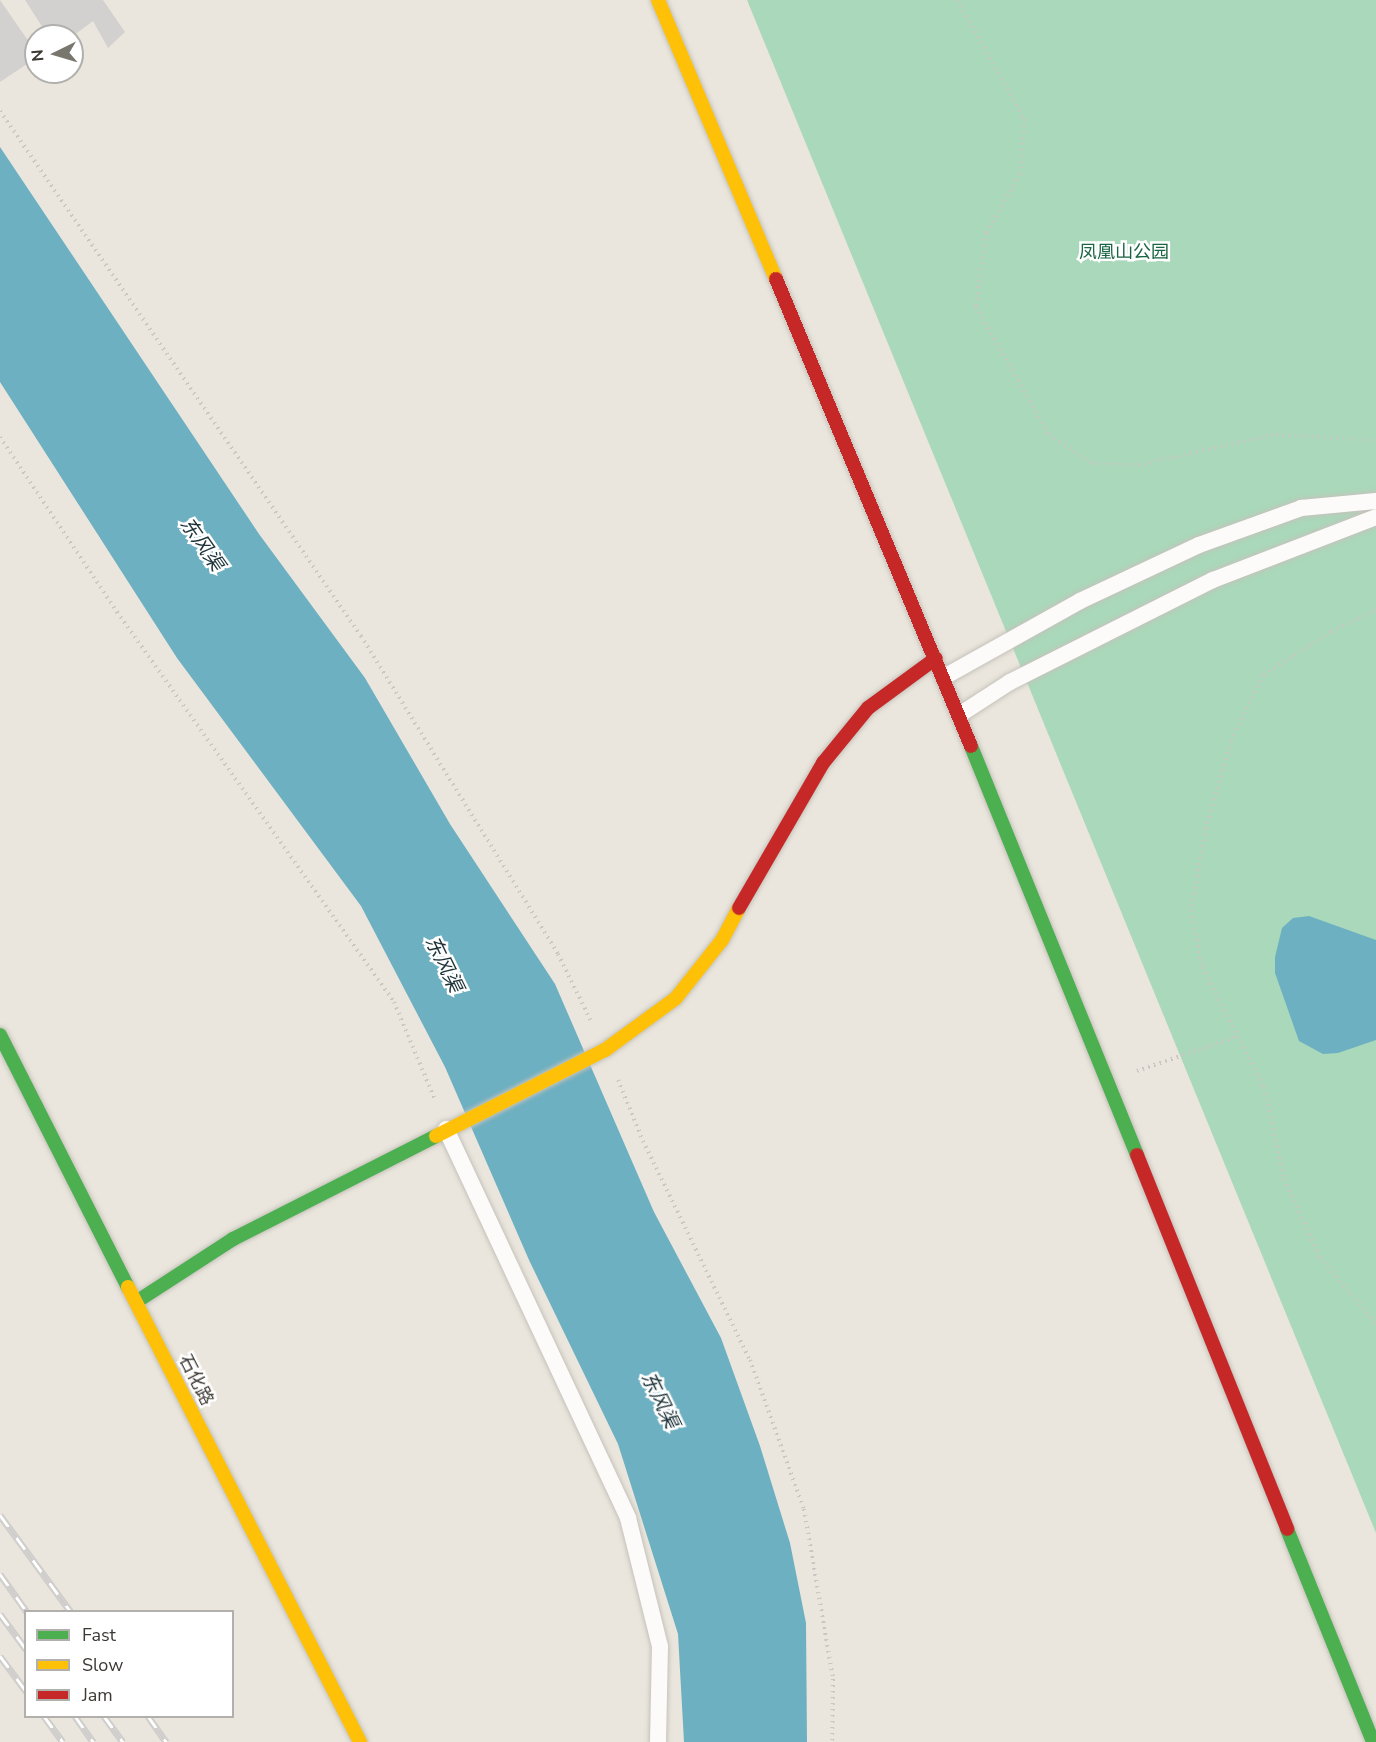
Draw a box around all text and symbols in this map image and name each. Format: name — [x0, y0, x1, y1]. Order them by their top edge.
north arrow — [24, 24, 84, 84]
text: N — [27, 48, 50, 62]
park label: 凤凰山公园 — [1079, 241, 1169, 263]
water label: 东风渠 — [175, 513, 229, 575]
water label: 东风渠 — [420, 932, 468, 996]
street label: 石化路 — [174, 1351, 218, 1409]
water label: 东风渠 — [636, 1368, 684, 1432]
legend — [24, 1610, 234, 1718]
text: Fast — [82, 1623, 116, 1647]
text: Slow — [82, 1653, 123, 1677]
text: Jam — [82, 1683, 113, 1707]

